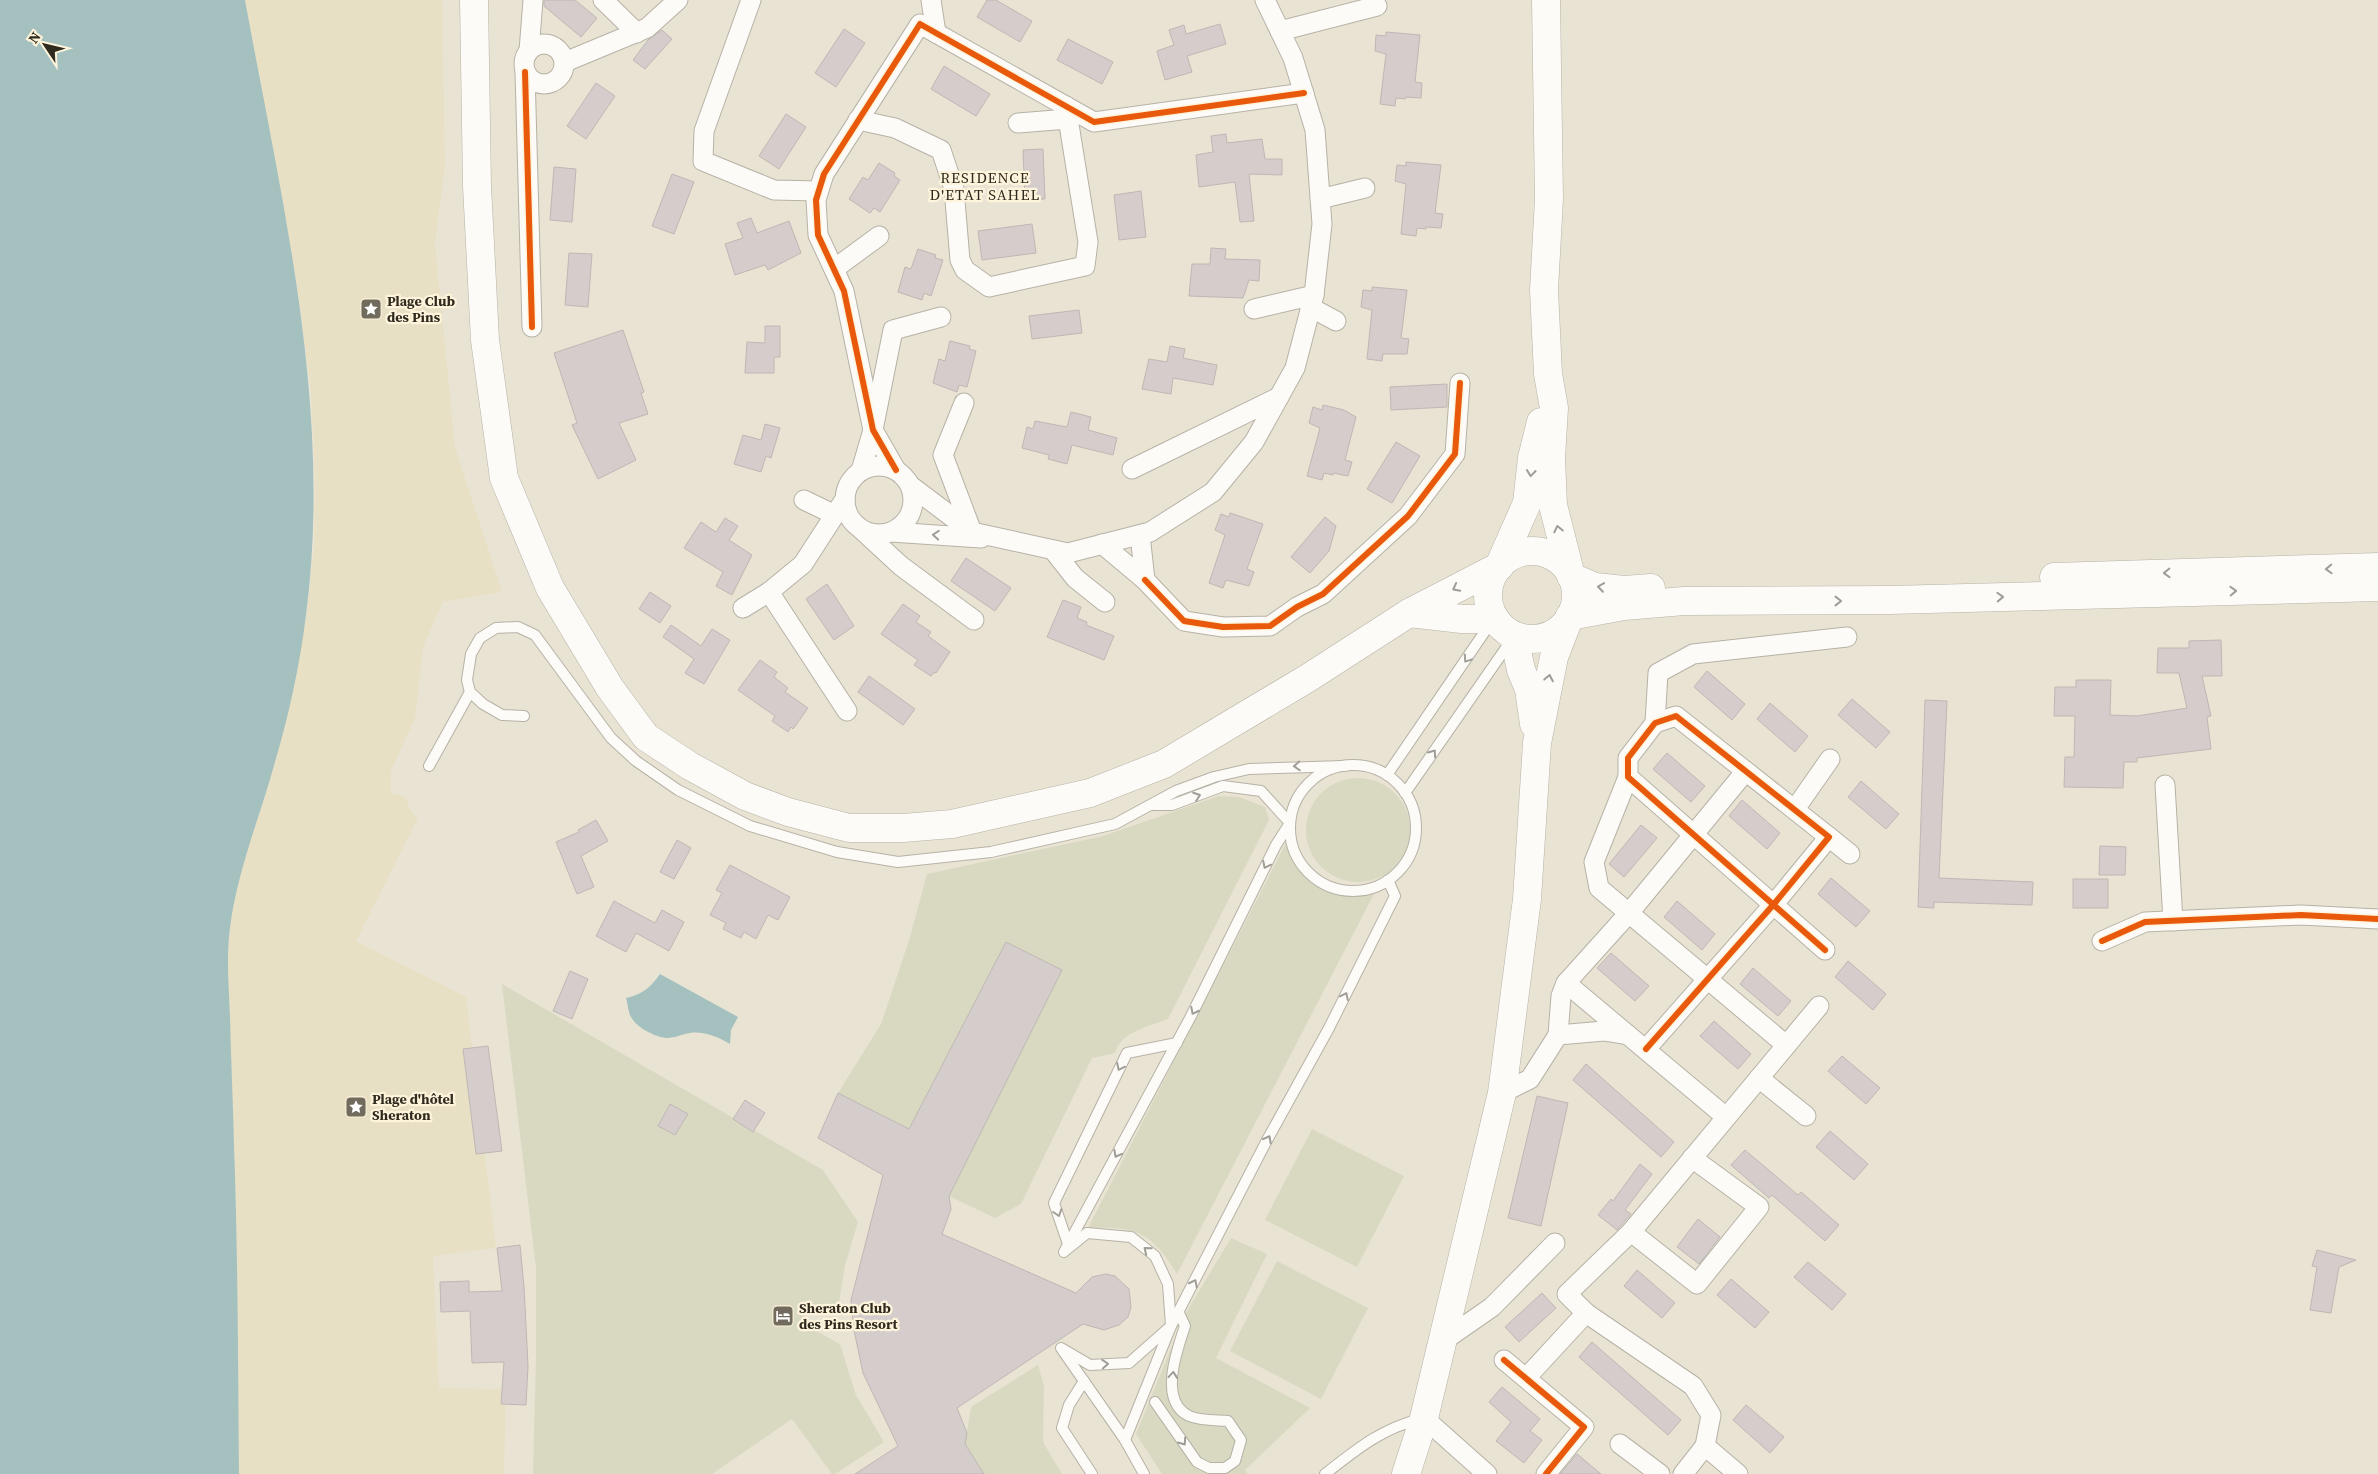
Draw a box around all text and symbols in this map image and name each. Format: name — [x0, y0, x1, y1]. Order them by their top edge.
north arrow — [20, 20, 70, 70]
text: N — [23, 28, 45, 47]
district label: RESIDENCE D'ETAT SAHEL — [930, 167, 1040, 205]
place label: Plage Club des Pins — [387, 291, 455, 327]
place icon: Plage Club des Pins — [359, 297, 383, 321]
one-way arrow — [1525, 470, 1536, 478]
one-way arrow — [1553, 524, 1564, 533]
one-way arrow — [932, 530, 940, 541]
one-way arrow — [2325, 563, 2333, 574]
one-way arrow — [2163, 568, 2171, 579]
one-way arrow — [1453, 582, 1462, 592]
one-way arrow — [1596, 582, 1604, 593]
one-way arrow — [2230, 586, 2237, 596]
one-way arrow — [1997, 592, 2005, 603]
one-way arrow — [1834, 596, 1842, 606]
one-way arrow — [1464, 653, 1473, 663]
one-way arrow — [1544, 673, 1554, 682]
one-way arrow — [1427, 749, 1436, 758]
one-way arrow — [1292, 761, 1300, 772]
one-way arrow — [1192, 792, 1201, 802]
one-way arrow — [1262, 860, 1272, 869]
one-way arrow — [1339, 992, 1349, 1001]
one-way arrow — [1190, 1006, 1200, 1015]
one-way arrow — [1117, 1061, 1127, 1070]
place label: Plage d'hôtel Sheraton — [372, 1089, 455, 1125]
place icon: Plage d'hôtel Sheraton — [344, 1095, 368, 1119]
one-way arrow — [1261, 1135, 1271, 1144]
one-way arrow — [1113, 1148, 1123, 1157]
one-way arrow — [1052, 1209, 1062, 1217]
one-way arrow — [1144, 1247, 1153, 1256]
one-way arrow — [1188, 1280, 1198, 1289]
place label: Sheraton Club des Pins Resort — [799, 1298, 898, 1334]
hotel icon: Sheraton Club des Pins Resort — [771, 1304, 795, 1328]
one-way arrow — [1101, 1359, 1109, 1370]
one-way arrow — [1167, 1371, 1178, 1379]
one-way arrow — [1177, 1436, 1186, 1446]

